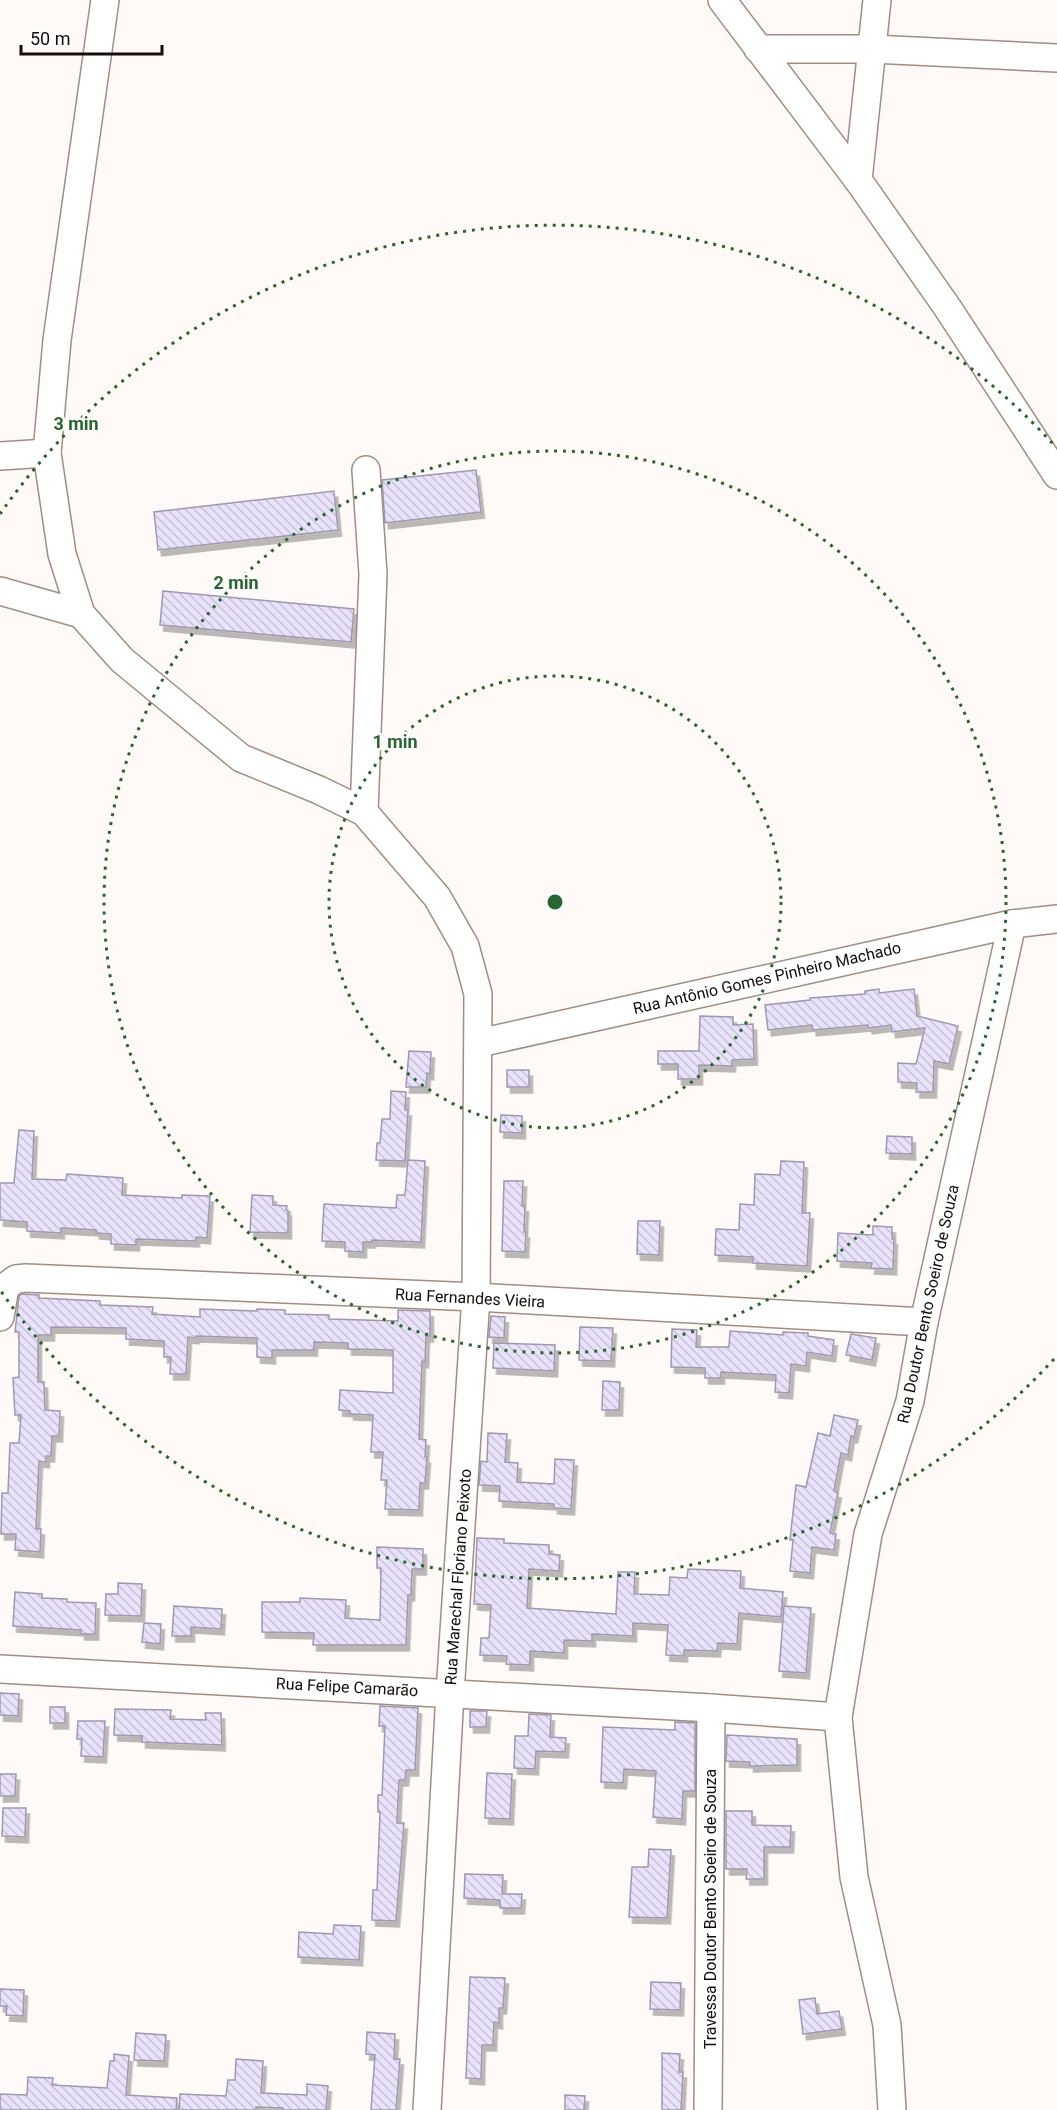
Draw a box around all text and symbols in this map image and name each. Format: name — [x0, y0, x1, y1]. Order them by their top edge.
scale bar — [21, 18, 162, 56]
text: 50 m — [30, 28, 70, 49]
text: 3 min — [53, 413, 99, 434]
text: 2 min — [213, 572, 259, 593]
text: 1 min — [372, 731, 418, 752]
centre of rings — [545, 892, 565, 912]
street label: Rua Antônio Gomes Pinheiro Machado — [631, 938, 903, 1018]
street label: Rua Doutor Bento Soeiro de Souza — [893, 1183, 963, 1425]
street label: Rua Fernandes Vieira — [394, 1285, 546, 1311]
street label: Rua Marechal Floriano Peixoto — [441, 1468, 475, 1686]
street label: Rua Felipe Camarão — [275, 1674, 419, 1700]
street label: Travessa Doutor Bento Soeiro de Souza — [701, 1769, 720, 2049]

